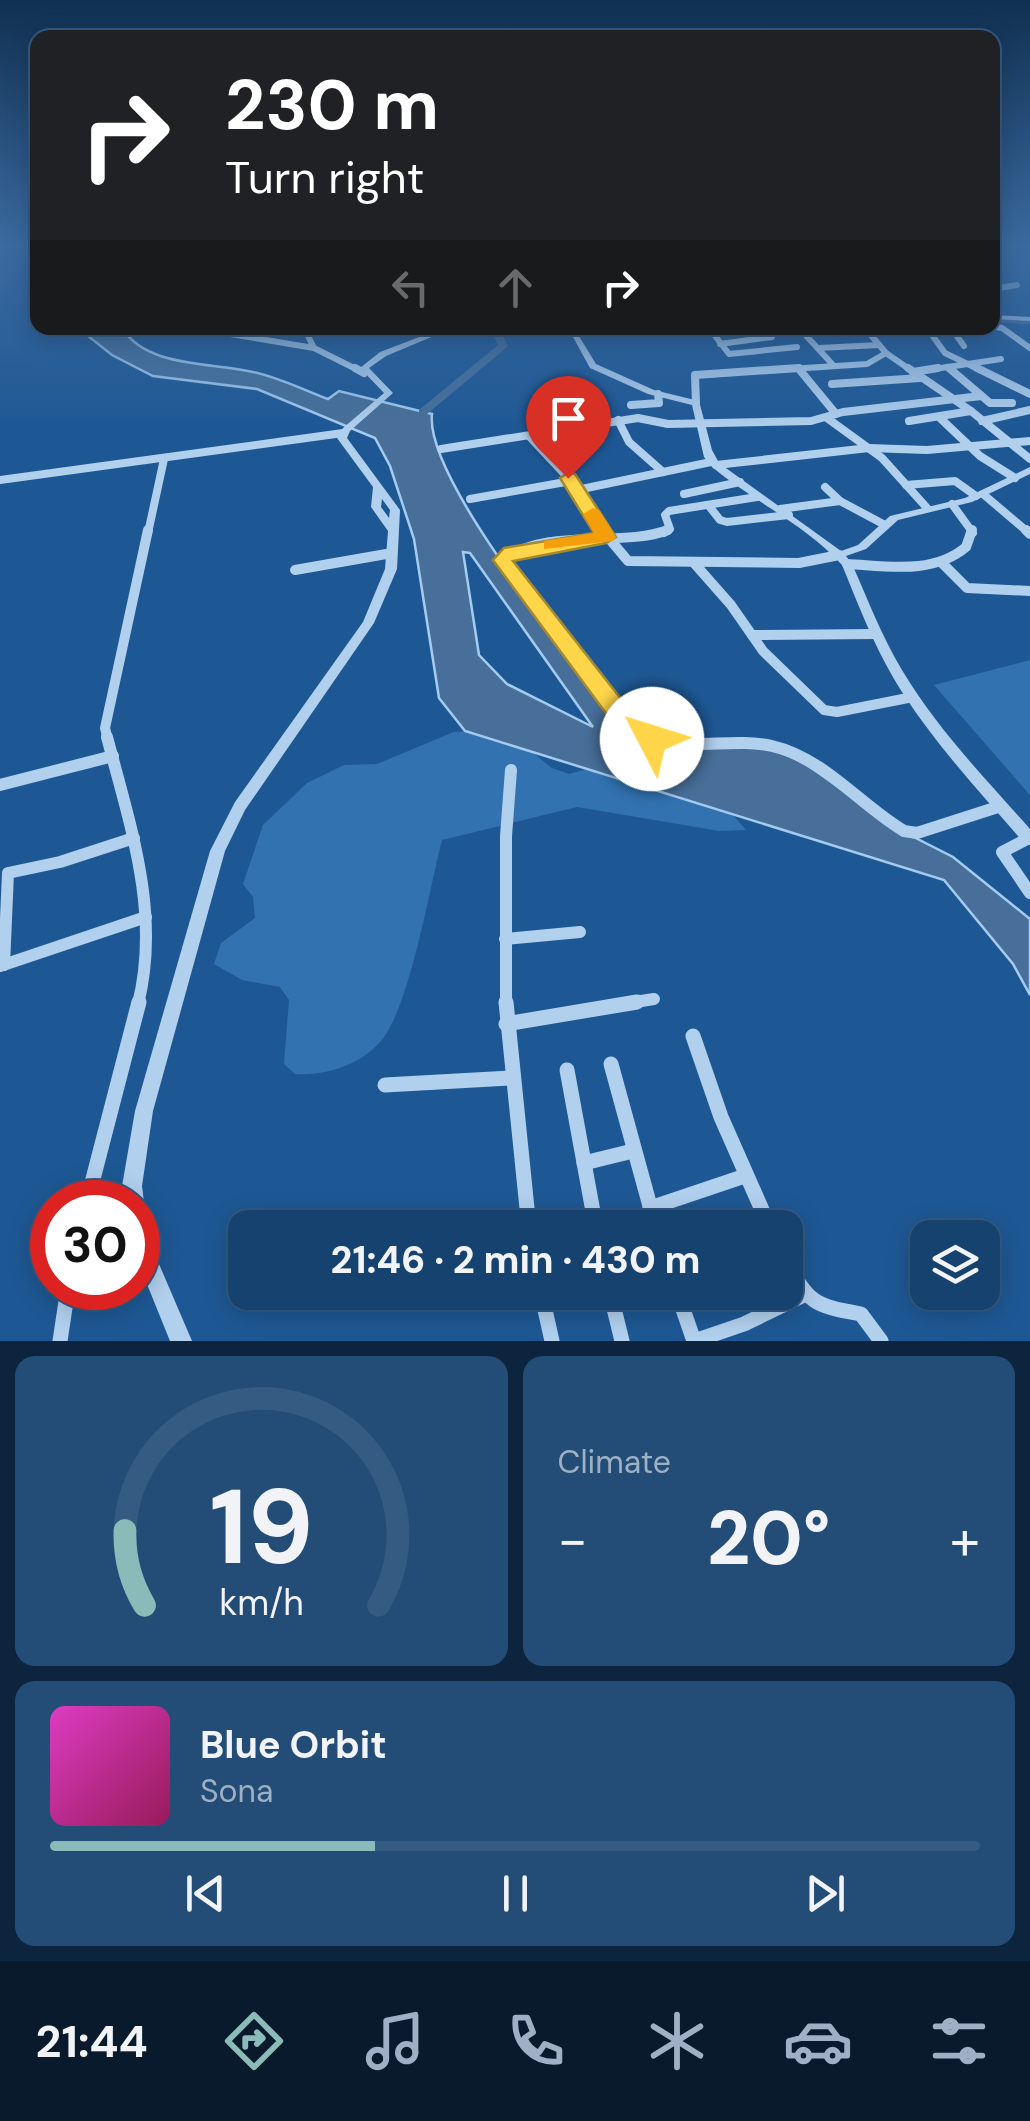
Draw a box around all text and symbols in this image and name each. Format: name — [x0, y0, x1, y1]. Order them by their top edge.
text: 230 m — [225, 60, 439, 151]
icon: right — [60, 70, 190, 200]
text: Turn right — [225, 148, 424, 207]
icon: left — [383, 260, 438, 315]
icon: ahead — [488, 260, 543, 315]
icon: right — [593, 260, 648, 315]
pin — [526, 376, 611, 479]
icon: arrive — [541, 391, 596, 446]
position arrow — [600, 687, 704, 791]
speed limit sign: 30 — [30, 1180, 160, 1310]
map controls — [910, 1220, 1000, 1310]
button: layers — [910, 1220, 1000, 1310]
text: 21:46 · 2 min · 430 m — [330, 1235, 701, 1285]
text: Climate — [558, 1441, 671, 1483]
text: 19 — [209, 1460, 313, 1595]
text: 20° — [707, 1490, 830, 1587]
text: − — [558, 1504, 588, 1576]
text: + — [950, 1504, 980, 1576]
text: km/h — [219, 1580, 303, 1626]
text: Blue Orbit — [200, 1720, 387, 1770]
text: Sona — [200, 1770, 273, 1812]
icon: previous — [178, 1866, 233, 1921]
icon: pause — [488, 1866, 543, 1921]
icon: next — [798, 1866, 853, 1921]
icon: directions — [219, 2006, 289, 2076]
icon: music — [360, 2006, 430, 2076]
icon: phone — [501, 2006, 571, 2076]
icon: climate — [642, 2006, 712, 2076]
icon: car — [783, 2006, 853, 2076]
icon: filters — [924, 2006, 994, 2076]
text: 21:44 — [36, 2012, 148, 2071]

